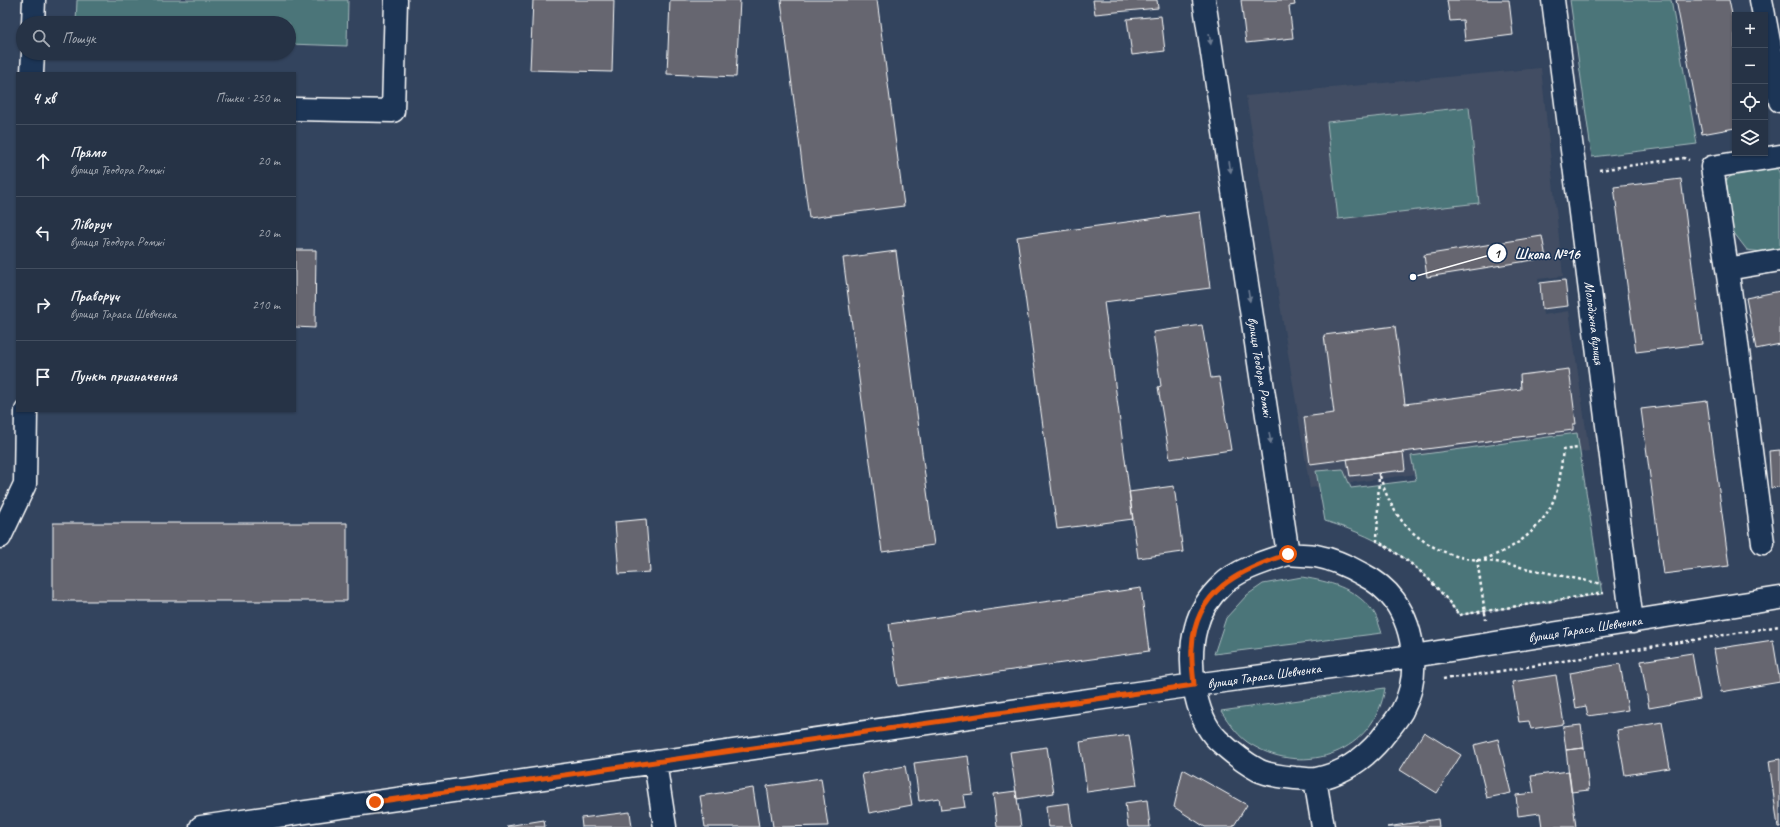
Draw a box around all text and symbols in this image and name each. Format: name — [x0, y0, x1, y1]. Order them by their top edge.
map controls — [1732, 12, 1768, 156]
button: + — [1732, 12, 1768, 48]
search box — [16, 16, 296, 60]
icon: search — [30, 27, 52, 49]
text: Пошук — [62, 29, 95, 48]
one-way arrow — [1207, 32, 1213, 45]
button: − — [1732, 48, 1768, 84]
button: locate — [1732, 84, 1768, 120]
text: 4 хв — [32, 88, 55, 109]
text: Пішки · 250 m — [216, 90, 280, 106]
button: layers — [1732, 120, 1768, 156]
text: Прямо — [70, 143, 106, 162]
icon: ahead — [32, 150, 54, 172]
text: 20 m — [258, 153, 280, 169]
one-way arrow — [1227, 161, 1233, 173]
text: вулиця Теодора Ромжі — [70, 162, 164, 178]
text: Ліворуч — [70, 215, 111, 234]
icon: left — [32, 222, 54, 244]
text: 20 m — [258, 225, 280, 241]
text: вулиця Теодора Ромжі — [70, 234, 164, 250]
callout: Школа №16 — [1487, 240, 1588, 267]
text: Школа №16 — [1514, 245, 1581, 264]
text: 1 — [1494, 246, 1501, 262]
street label: Молодіжна вулиця — [1580, 280, 1608, 366]
text: Праворуч — [70, 287, 119, 306]
one-way arrow — [1246, 290, 1252, 302]
icon: right — [32, 294, 54, 316]
text: 210 m — [252, 297, 280, 313]
text: вулиця Тараса Шевченка — [70, 306, 176, 322]
street label: вулиця Теодора Ромжі — [1244, 316, 1277, 421]
icon: arrive — [32, 366, 54, 388]
text: Пункт призначення — [70, 367, 177, 386]
one-way arrow — [1268, 432, 1274, 444]
route start — [1279, 545, 1297, 563]
street label: вулиця Тараса Шевченка — [1527, 611, 1644, 646]
street label: вулиця Тараса Шевченка — [1206, 659, 1323, 692]
route end — [366, 793, 384, 811]

